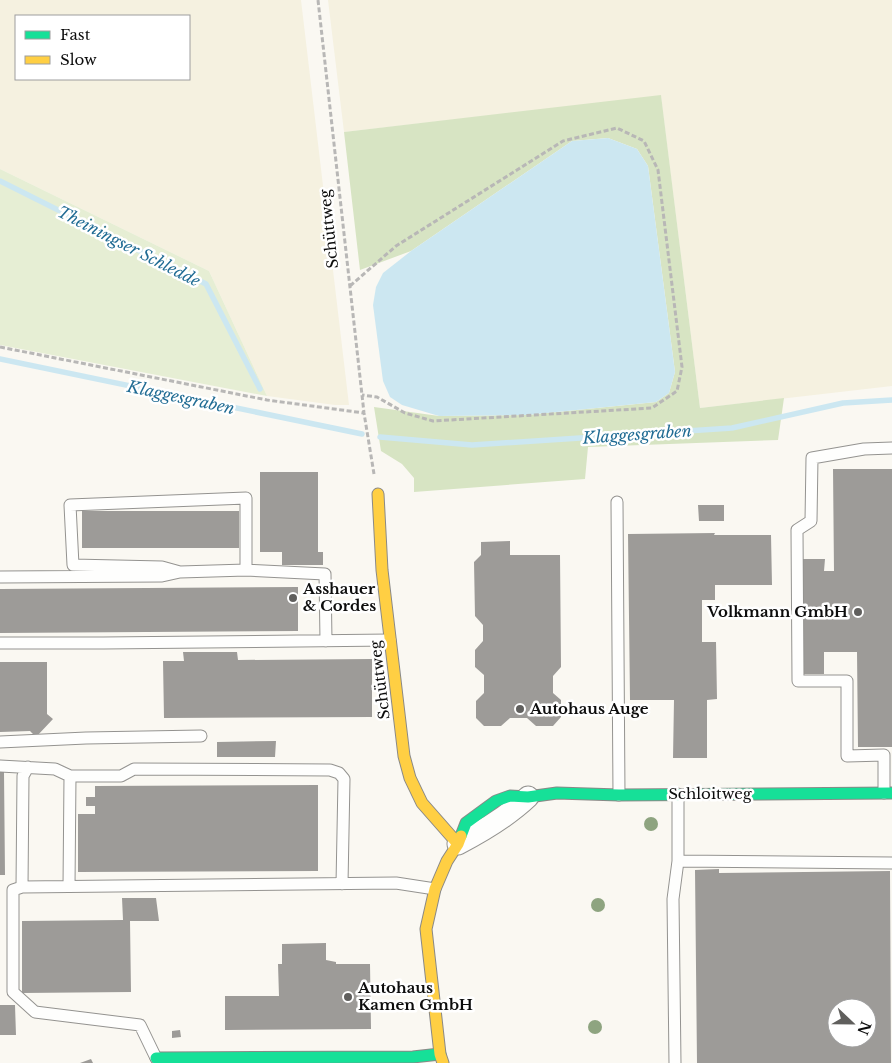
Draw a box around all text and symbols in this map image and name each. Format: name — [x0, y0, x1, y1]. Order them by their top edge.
legend — [15, 15, 190, 80]
text: Fast — [60, 25, 91, 44]
text: Slow — [60, 50, 97, 69]
street label: Schüttweg — [315, 188, 342, 270]
water label: Theiningser Schledde — [54, 201, 204, 291]
water label: Klaggesgraben — [125, 376, 236, 418]
water label: Klaggesgraben — [581, 420, 692, 448]
place label: Asshauer & Cordes — [302, 579, 376, 615]
marker: Asshauer & Cordes — [287, 592, 299, 604]
place label: Volkmann GmbH — [706, 602, 848, 621]
marker: Volkmann GmbH — [852, 606, 864, 618]
street label: Schüttweg — [365, 638, 394, 721]
place label: Autohaus Auge — [529, 699, 649, 718]
marker: Autohaus Auge — [514, 703, 526, 715]
street label: Schloitweg — [668, 784, 753, 803]
place label: Autohaus Kamen GmbH — [357, 978, 473, 1014]
marker: Autohaus Kamen GmbH — [342, 991, 354, 1003]
north arrow — [827, 998, 877, 1048]
text: N — [853, 1018, 875, 1037]

